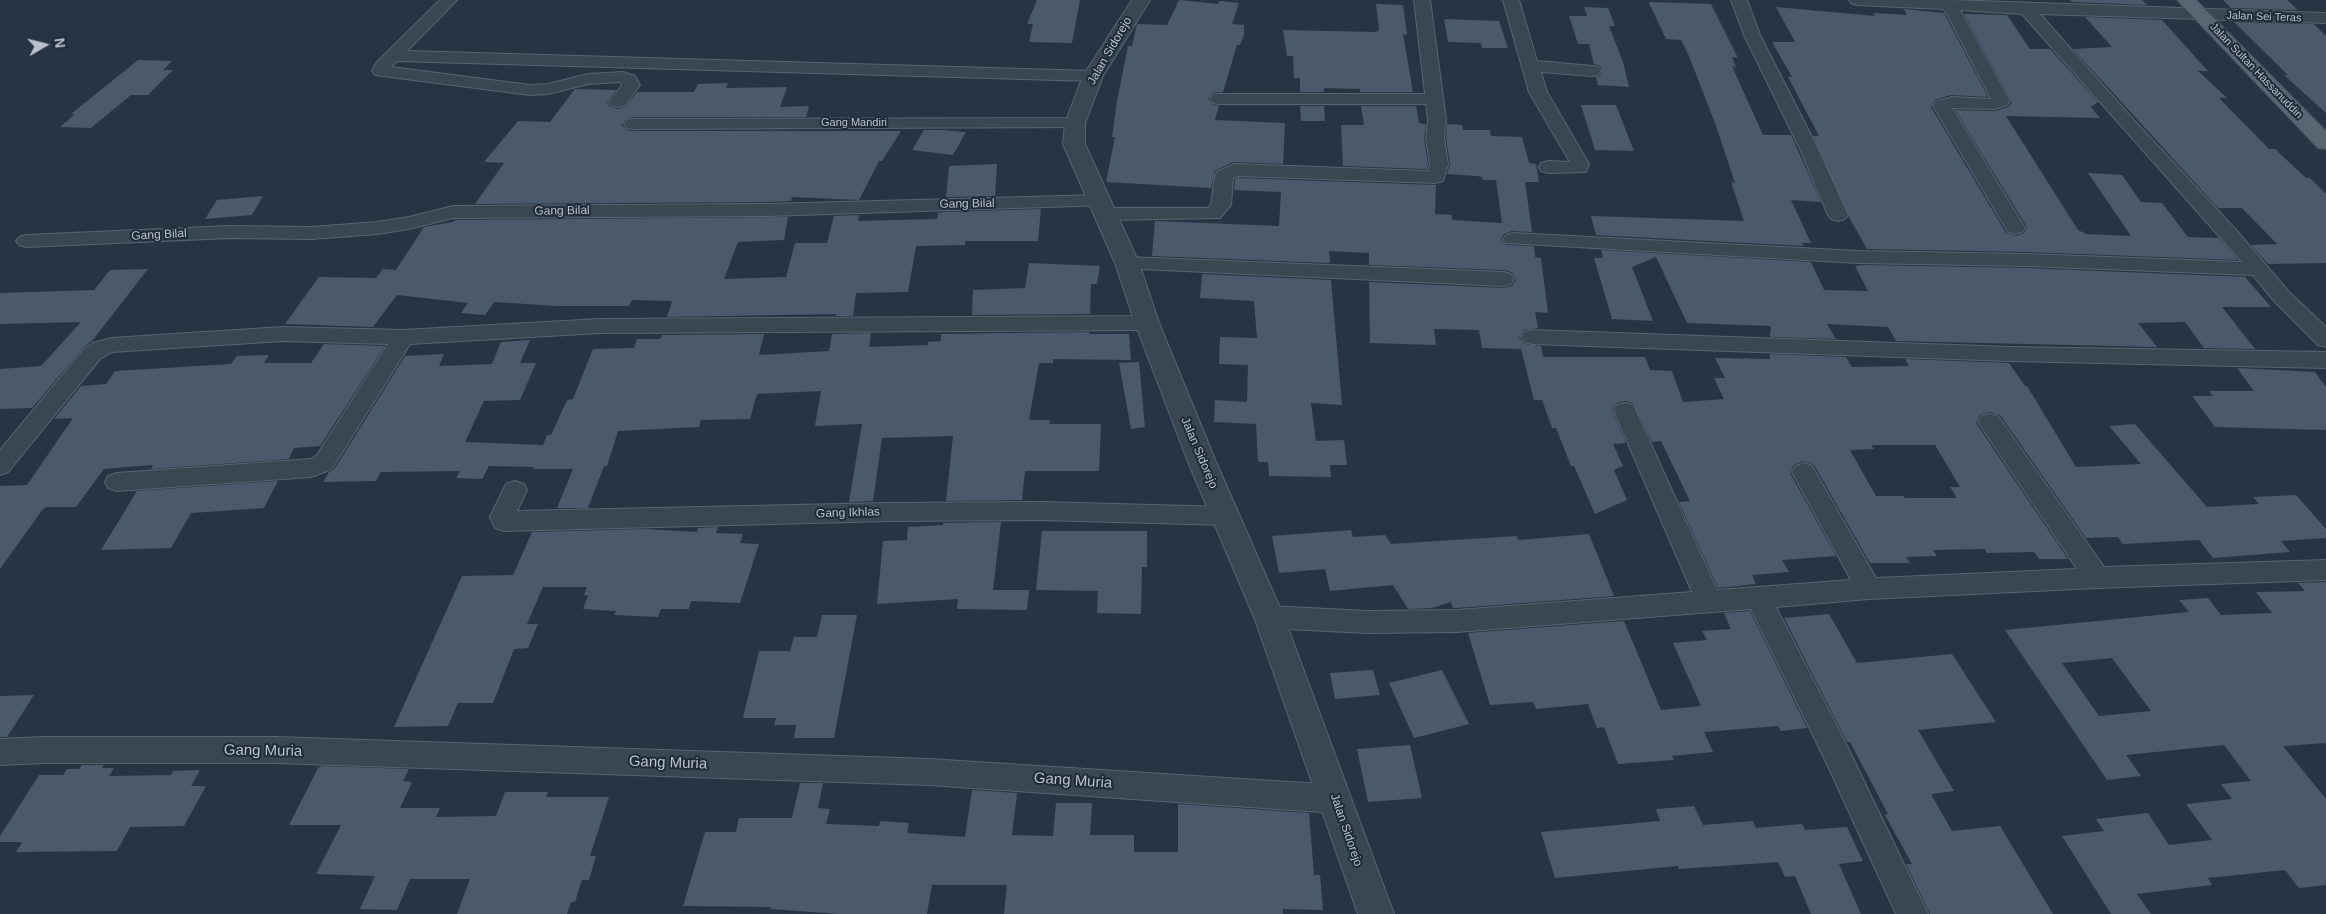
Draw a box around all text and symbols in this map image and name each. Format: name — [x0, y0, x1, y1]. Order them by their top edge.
street label: Jalan Sei Teras — [2226, 9, 2302, 25]
street label: Jalan Sidorejo — [1085, 14, 1135, 88]
north arrow — [20, 20, 70, 70]
street label: Jalan Sultan Hassanuddin — [2207, 20, 2305, 122]
text: N — [51, 37, 68, 49]
street label: Gang Mandiri — [821, 116, 887, 130]
street label: Gang Bilal — [939, 196, 995, 212]
street label: Gang Bilal — [534, 203, 590, 219]
street label: Gang Bilal — [131, 226, 187, 244]
street label: Jalan Sidorejo — [1178, 415, 1220, 491]
street label: Gang Ikhlas — [816, 505, 880, 521]
street label: Gang Muria — [224, 741, 302, 761]
street label: Gang Muria — [629, 753, 707, 773]
street label: Gang Muria — [1033, 769, 1113, 793]
street label: Jalan Sidorejo — [1327, 792, 1365, 868]

